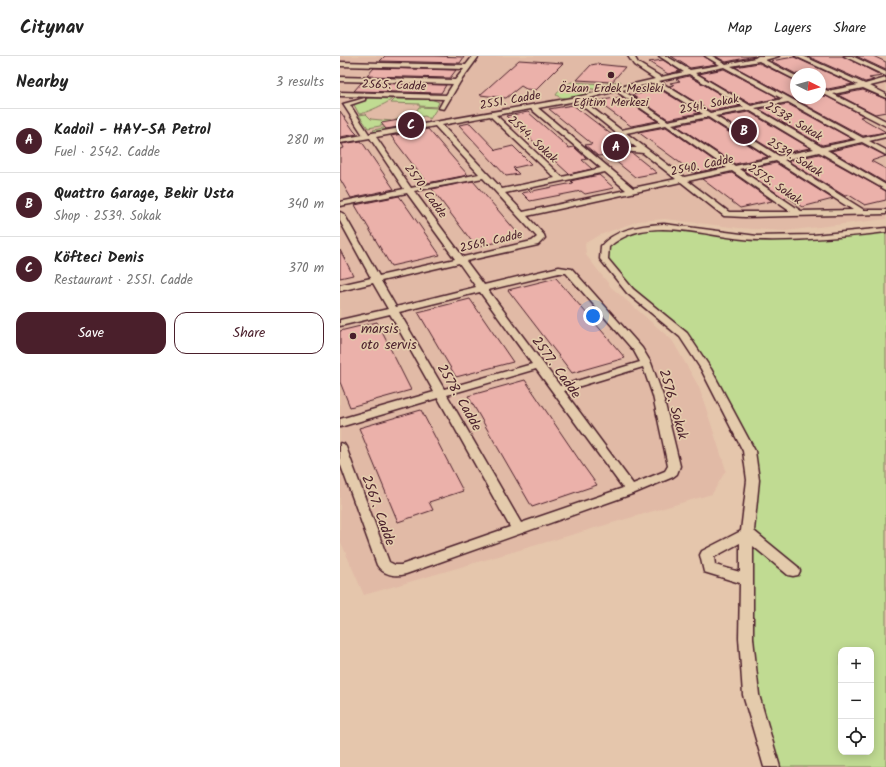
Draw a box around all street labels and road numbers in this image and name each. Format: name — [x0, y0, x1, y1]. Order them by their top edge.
street label: 2565. Cadde — [361, 75, 427, 96]
street label: 2551. Cadde — [478, 86, 543, 115]
street label: 2541. Sokak — [678, 89, 741, 120]
street label: 2538. Sokak — [761, 97, 826, 146]
street label: 2544. Sokak — [503, 111, 562, 168]
street label: 2539. Sokak — [763, 133, 827, 182]
street label: 2540. Cadde — [669, 149, 736, 181]
street label: 2575. Sokak — [744, 159, 806, 210]
street label: 2570. Cadde — [399, 160, 452, 223]
street label: 2569. Cadde — [458, 225, 525, 258]
street label: 2577. Cadde — [526, 332, 587, 404]
street label: 2578. Cadde — [431, 360, 488, 436]
street label: 2576. Sokak — [653, 366, 694, 442]
street label: 2567. Cadde — [355, 472, 401, 550]

